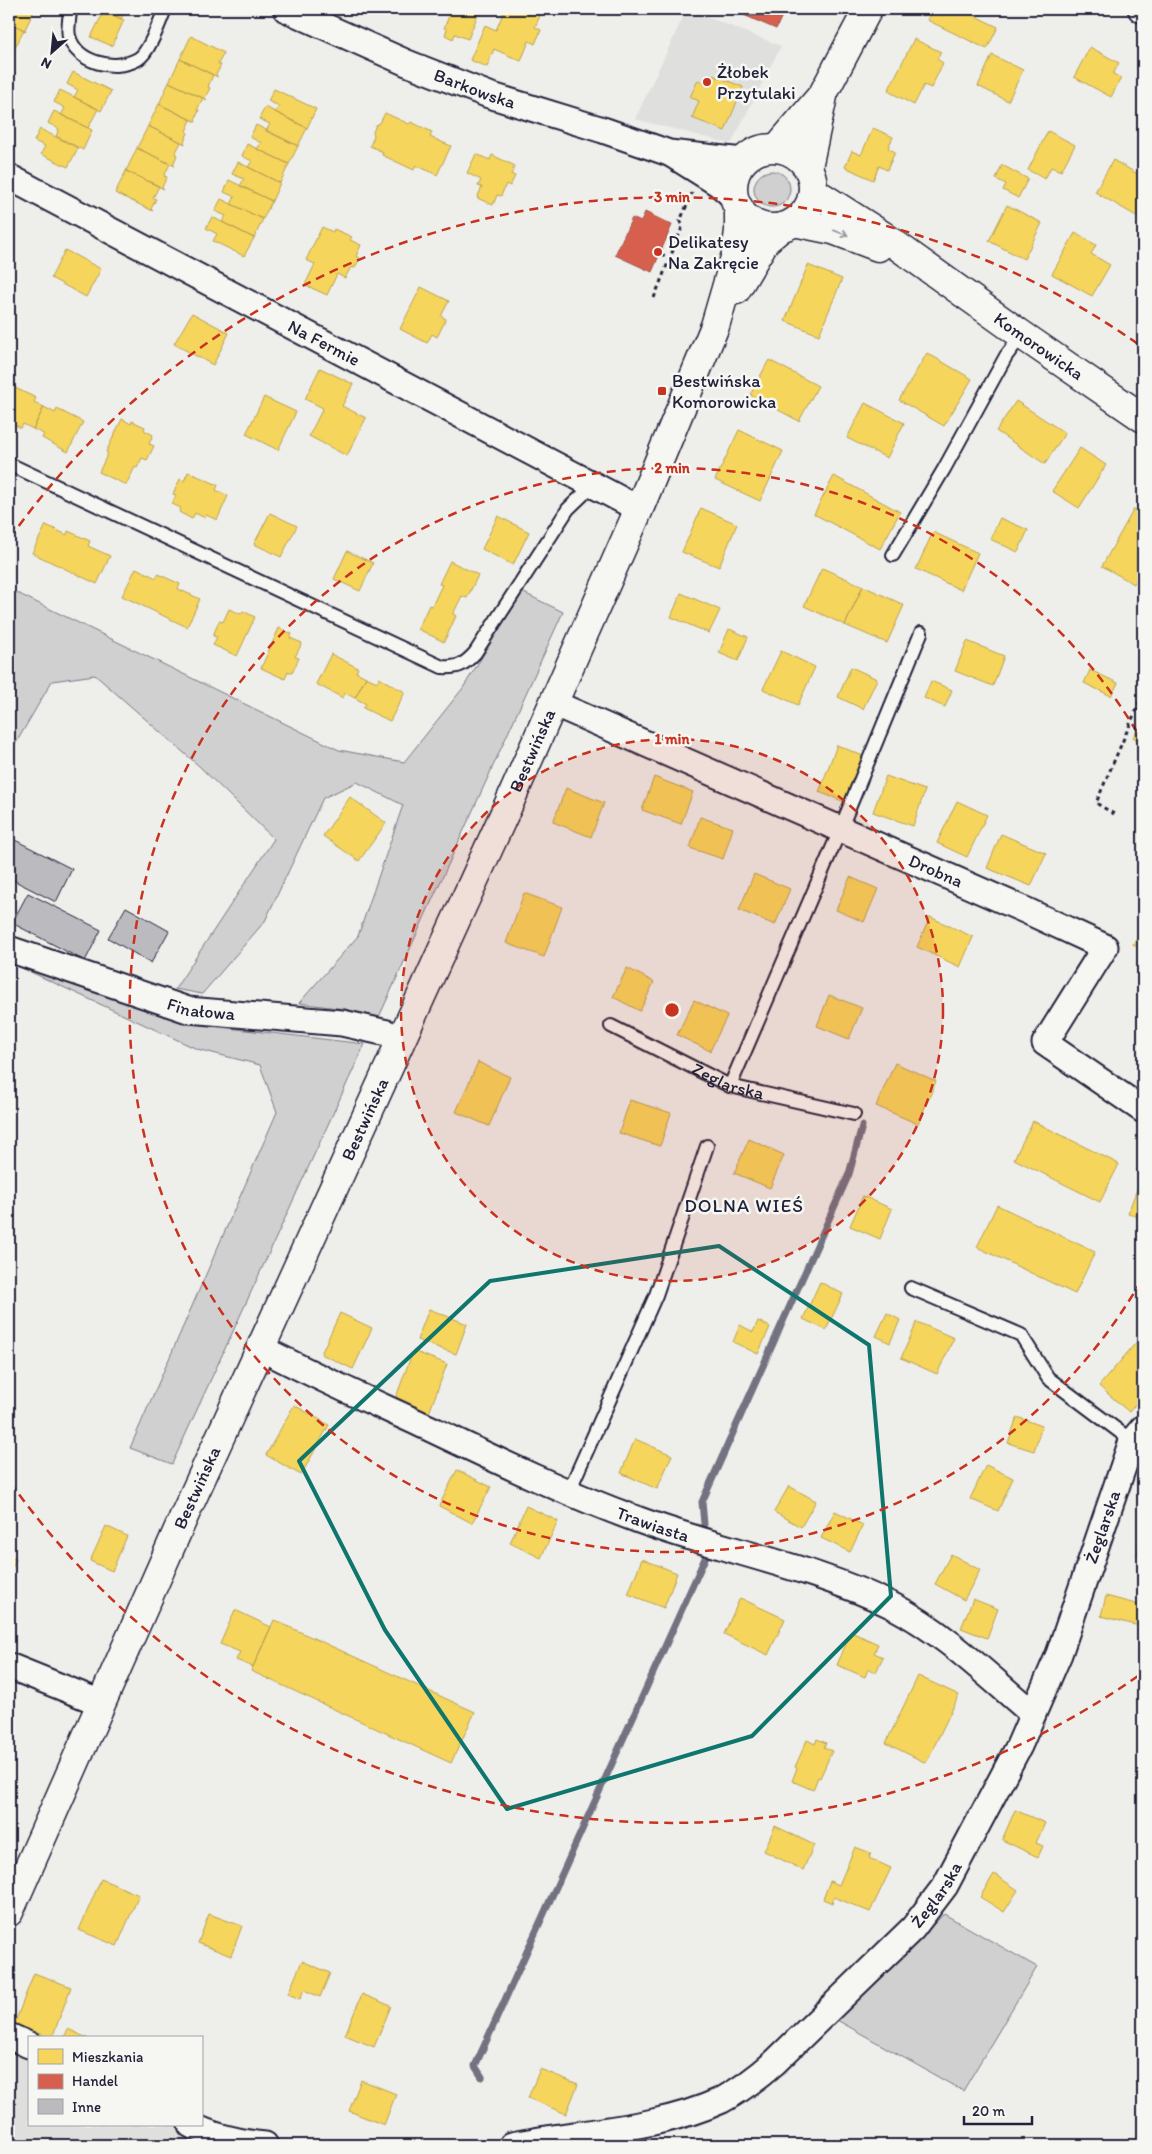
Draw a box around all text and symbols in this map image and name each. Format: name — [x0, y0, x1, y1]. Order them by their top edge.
north arrow — [28, 28, 78, 78]
text: N — [38, 53, 54, 73]
place label: Żłobek Przytulaki — [717, 61, 796, 104]
street label: Barkowska — [431, 64, 519, 114]
marker: Żłobek Przytulaki — [701, 76, 713, 88]
text: 3 min — [654, 188, 691, 206]
one-way arrow — [833, 229, 848, 238]
place label: Delikatesy Na Zakręcie — [668, 231, 759, 274]
marker: Delikatesy Na Zakręcie — [652, 246, 664, 258]
street label: Komorowicka — [990, 307, 1088, 385]
street label: Na Fermie — [284, 315, 364, 371]
place label: Bestwińska Komorowicka — [672, 370, 776, 413]
marker: Bestwińska Komorowicka — [656, 385, 668, 397]
text: 2 min — [654, 459, 691, 477]
street label: Bestwińska — [504, 705, 561, 795]
text: 1 min — [655, 730, 690, 748]
street label: Drobna — [905, 849, 966, 892]
street label: Finałowa — [164, 993, 237, 1025]
centre of rings — [663, 1001, 681, 1019]
street label: Żeglarska — [688, 1058, 767, 1104]
street label: Bestwińska — [337, 1074, 394, 1164]
district label: DOLNA WIEŚ — [684, 1194, 804, 1217]
street label: Bestwińska — [169, 1442, 226, 1533]
street label: Żeglarska — [1080, 1487, 1125, 1566]
street label: Trawiasta — [613, 1502, 693, 1547]
street label: Żeglarska — [906, 1857, 967, 1932]
legend — [28, 2036, 202, 2126]
text: Mieszkania — [72, 2048, 144, 2066]
text: Handel — [72, 2072, 119, 2090]
scale bar — [964, 2094, 1032, 2126]
text: Inne — [72, 2098, 101, 2116]
text: 20 m — [972, 2102, 1006, 2120]

